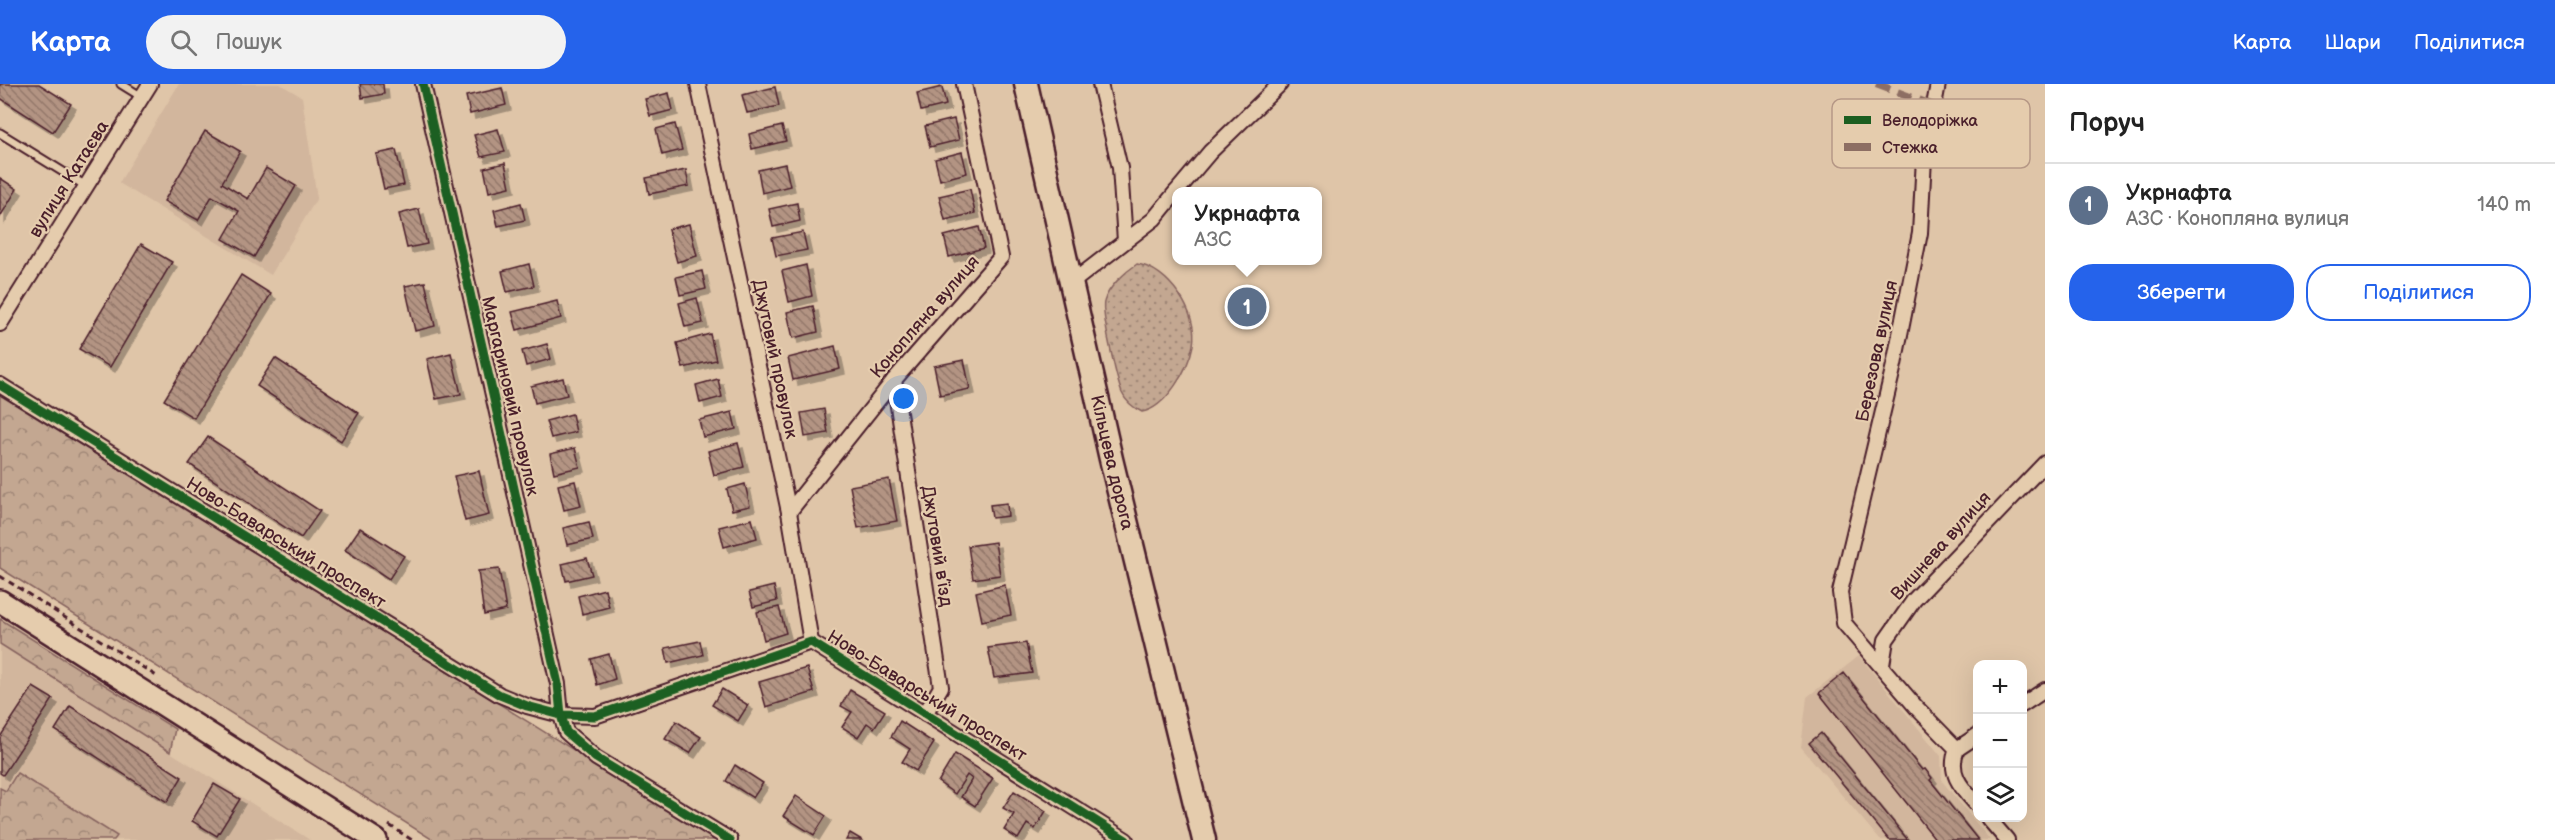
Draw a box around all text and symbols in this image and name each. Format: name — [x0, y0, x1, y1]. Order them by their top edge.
search box — [146, 15, 566, 69]
text: Карта — [30, 26, 110, 59]
icon: search — [167, 26, 200, 59]
text: Пошук — [215, 29, 282, 56]
text: Карта — [2232, 30, 2292, 55]
text: Шари — [2325, 30, 2381, 55]
text: Поділитися — [2414, 30, 2525, 55]
legend — [1832, 99, 2030, 168]
text: Поруч — [2069, 108, 2145, 139]
text: Велодоріжка — [1882, 112, 1978, 131]
street label: вулиця Катаєва — [25, 116, 114, 241]
text: Стежка — [1882, 139, 1939, 158]
text: Укрнафта — [2126, 180, 2231, 207]
popup — [1172, 187, 1322, 265]
text: 1 — [2084, 193, 2093, 217]
text: 140 m — [2477, 193, 2531, 217]
text: Укрнафта — [1194, 201, 1300, 228]
text: АЗС · Конопляна вулиця — [2126, 207, 2349, 231]
text: АЗС — [1194, 228, 1232, 252]
street label: Конопляна вулиця — [866, 251, 984, 383]
button: Зберегти — [2069, 264, 2294, 321]
button: Поділитися — [2306, 264, 2531, 321]
street label: Джутовий провулок — [748, 277, 802, 441]
street label: Березова вулиця — [1852, 278, 1902, 424]
pin: 1 — [1228, 284, 1266, 330]
street label: Маргариновий провулок — [477, 294, 543, 498]
your location — [889, 384, 918, 413]
street label: Кільцева дорога — [1086, 393, 1138, 532]
street label: Ново-Баварський проспект — [182, 473, 390, 613]
street label: Джутовий в’їзд — [917, 484, 957, 608]
street label: Вишнева вулиця — [1887, 487, 1995, 605]
street label: Ново-Баварський проспект — [823, 626, 1031, 766]
map controls — [1973, 660, 2027, 822]
button: + — [1973, 660, 2027, 714]
button: − — [1973, 714, 2027, 768]
button: layers — [1973, 768, 2027, 822]

